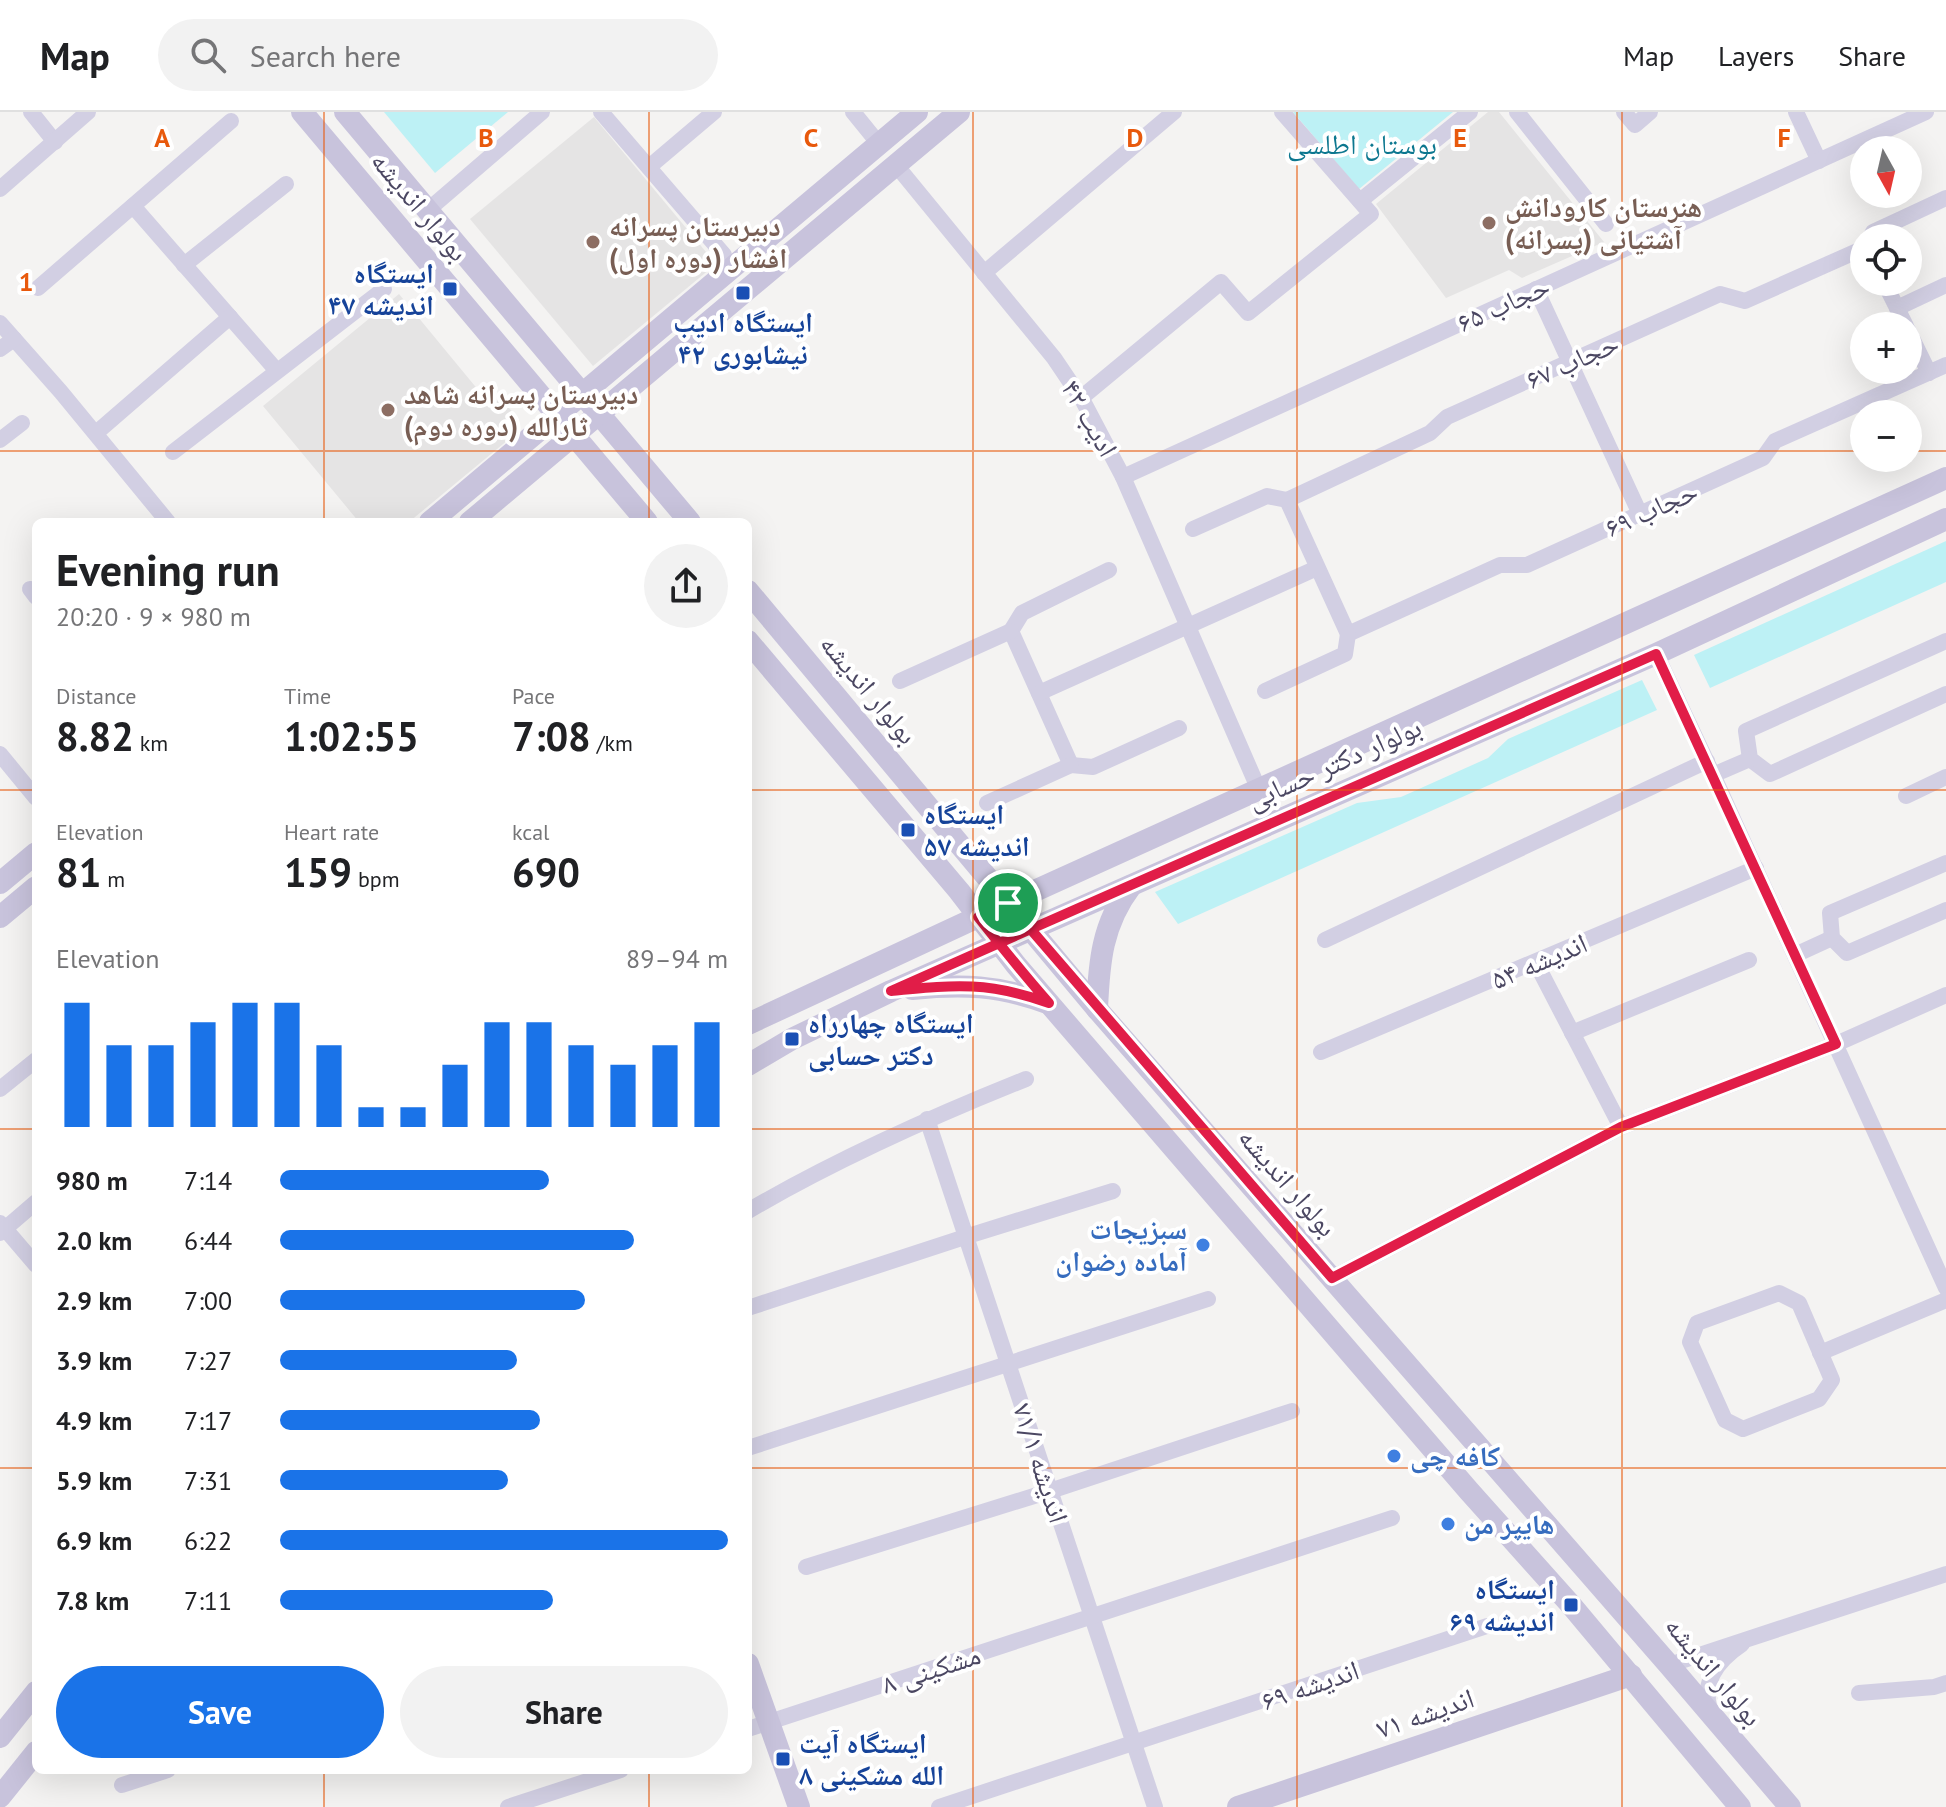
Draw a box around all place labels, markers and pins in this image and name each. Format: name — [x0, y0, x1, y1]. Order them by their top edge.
place label: هنرستان کارودانش آشتیانی (پسرانه) — [1505, 188, 1702, 257]
place label: دبیرستان پسرانه افشار (دوره اول) — [609, 207, 787, 276]
marker: هنرستان کارودانش آشتیانی (پسرانه) — [1480, 214, 1498, 232]
marker: دبیرستان پسرانه افشار (دوره اول) — [584, 233, 602, 251]
place label: ایستگاه اندیشه ۴۷ — [328, 254, 434, 323]
marker: ایستگاه اندیشه ۴۷ — [441, 280, 459, 298]
marker: ایستگاه ادیب نیشابوری ۴۲ — [734, 284, 752, 302]
place label: ایستگاه ادیب نیشابوری ۴۲ — [673, 303, 813, 372]
place label: دبیرستان پسرانه شاهد ثارالله (دوره دوم) — [404, 375, 638, 446]
marker: دبیرستان پسرانه شاهد ثارالله (دوره دوم) — [379, 401, 397, 419]
place label: ایستگاه اندیشه ۵۷ — [924, 795, 1030, 864]
marker: ایستگاه اندیشه ۵۷ — [899, 821, 917, 839]
pin — [974, 869, 1042, 937]
place label: ایستگاه چهارراه دکتر حسابی — [808, 1004, 974, 1073]
marker: ایستگاه چهارراه دکتر حسابی — [783, 1030, 801, 1048]
place label: سبزیجات آماده رضوان — [1055, 1210, 1187, 1279]
marker: سبزیجات آماده رضوان — [1194, 1236, 1212, 1254]
place label: کافه چی — [1410, 1437, 1500, 1474]
marker: کافه چی — [1385, 1447, 1403, 1465]
place label: هایپر من — [1464, 1505, 1554, 1542]
marker: هایپر من — [1439, 1515, 1457, 1533]
place label: ایستگاه اندیشه ۶۹ — [1449, 1570, 1555, 1639]
marker: ایستگاه اندیشه ۶۹ — [1562, 1596, 1580, 1614]
place label: ایستگاه آیت الله مشکینی ۸ — [799, 1724, 944, 1793]
marker: ایستگاه آیت الله مشکینی ۸ — [774, 1750, 792, 1768]

